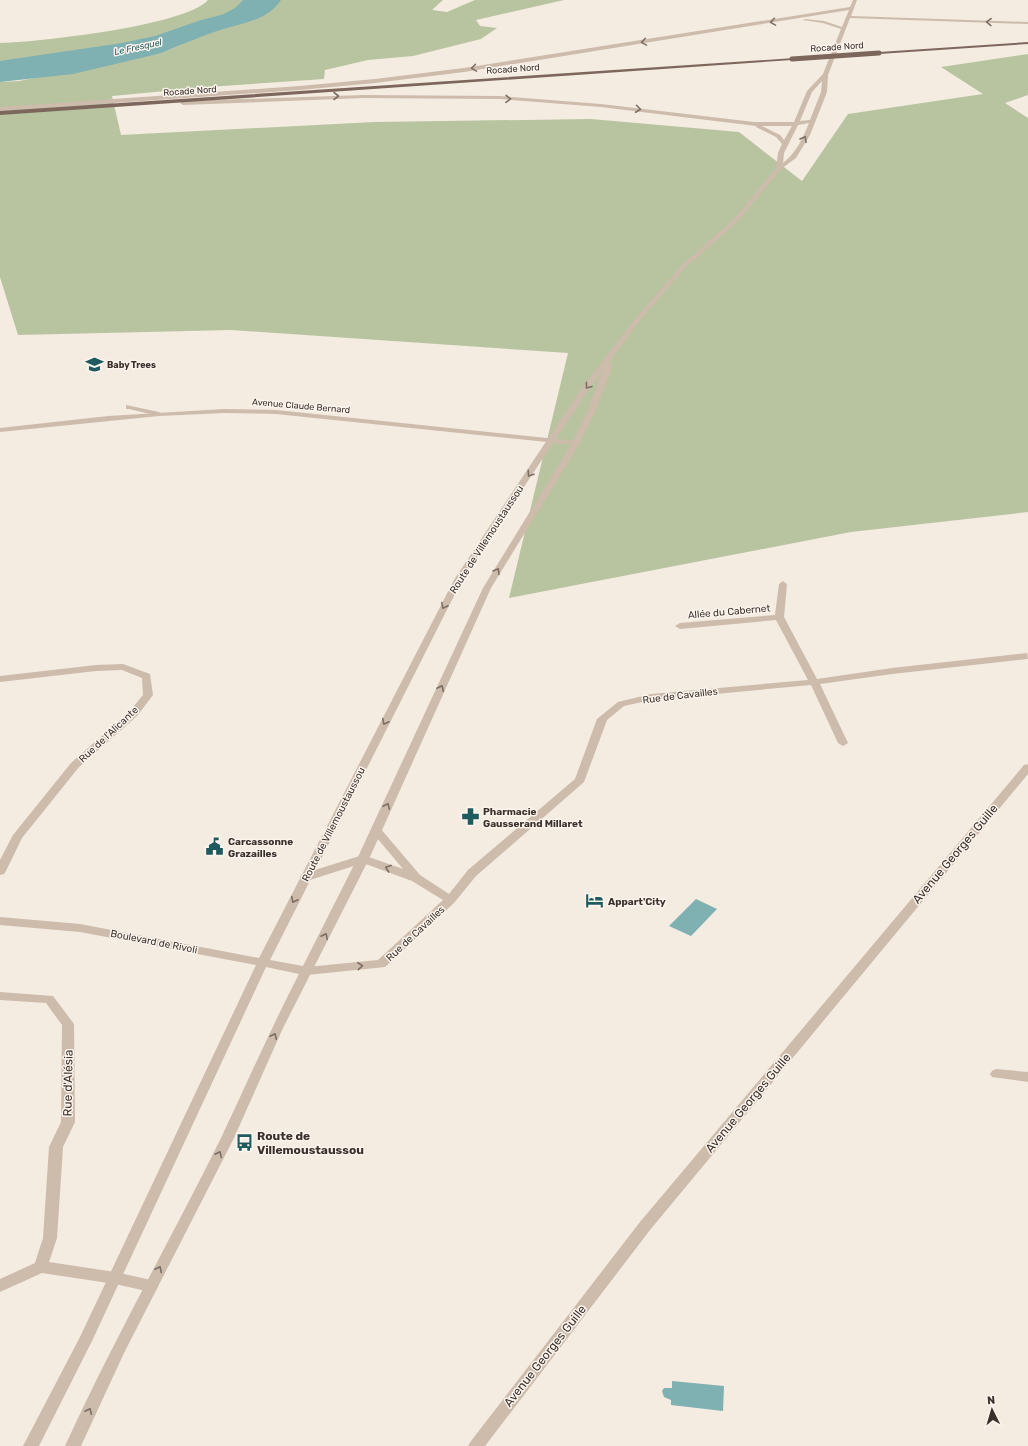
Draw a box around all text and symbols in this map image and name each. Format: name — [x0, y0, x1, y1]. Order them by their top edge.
one-way arrow — [770, 17, 776, 26]
one-way arrow — [986, 18, 992, 27]
water label: Le Fresquel — [113, 37, 163, 57]
one-way arrow — [641, 37, 647, 45]
street label: Rocade Nord — [810, 40, 864, 54]
street label: Rocade Nord — [486, 62, 540, 76]
one-way arrow — [471, 63, 477, 72]
street label: Rocade Nord — [163, 84, 217, 98]
one-way arrow — [333, 92, 339, 101]
one-way arrow — [505, 94, 511, 103]
one-way arrow — [635, 104, 641, 113]
one-way arrow — [800, 136, 807, 144]
school or university icon: Baby Trees — [84, 355, 104, 375]
place label: Baby Trees — [107, 360, 156, 370]
one-way arrow — [585, 382, 593, 389]
street label: Avenue Claude Bernard — [252, 397, 350, 415]
one-way arrow — [528, 469, 535, 476]
street label: Route de Villemoustaussou — [447, 483, 526, 596]
one-way arrow — [493, 568, 500, 575]
one-way arrow — [441, 602, 449, 609]
street label: Allée du Cabernet — [687, 602, 771, 622]
one-way arrow — [436, 685, 444, 693]
street label: Rue de Cavailles — [642, 685, 718, 707]
street label: Rue de l'Alicante — [77, 704, 141, 765]
one-way arrow — [382, 718, 390, 725]
street label: Route de Villemoustaussou — [300, 765, 368, 884]
street label: Avenue Georges Guille — [909, 801, 1001, 906]
one-way arrow — [382, 803, 390, 811]
place label: Pharmacie Gausserand Millaret — [483, 806, 583, 830]
pharmacy icon: Pharmacie Gausserand Millaret — [460, 807, 480, 827]
place label: Carcassonne Grazailles — [228, 836, 293, 860]
public building icon: Carcassonne Grazailles — [205, 837, 225, 857]
one-way arrow — [385, 865, 392, 873]
hotel icon: Appart'City — [585, 891, 605, 911]
one-way arrow — [291, 896, 299, 903]
place label: Appart'City — [608, 896, 666, 908]
street label: Rue de Cavailles — [384, 904, 447, 964]
street label: Boulevard de Rivoli — [109, 928, 198, 956]
one-way arrow — [320, 933, 328, 940]
one-way arrow — [357, 962, 363, 971]
one-way arrow — [269, 1032, 277, 1040]
street label: Rue d'Alésia — [60, 1049, 76, 1117]
street label: Avenue Georges Guille — [702, 1050, 794, 1155]
place label: Route de Villemoustaussou — [257, 1129, 364, 1157]
bus stop icon: Route de Villemoustaussou — [234, 1133, 254, 1153]
one-way arrow — [214, 1150, 222, 1158]
one-way arrow — [155, 1266, 162, 1273]
street label: Avenue Georges Guille — [501, 1302, 589, 1410]
north arrow — [972, 1390, 1012, 1430]
text: N — [987, 1394, 996, 1407]
one-way arrow — [84, 1407, 92, 1415]

